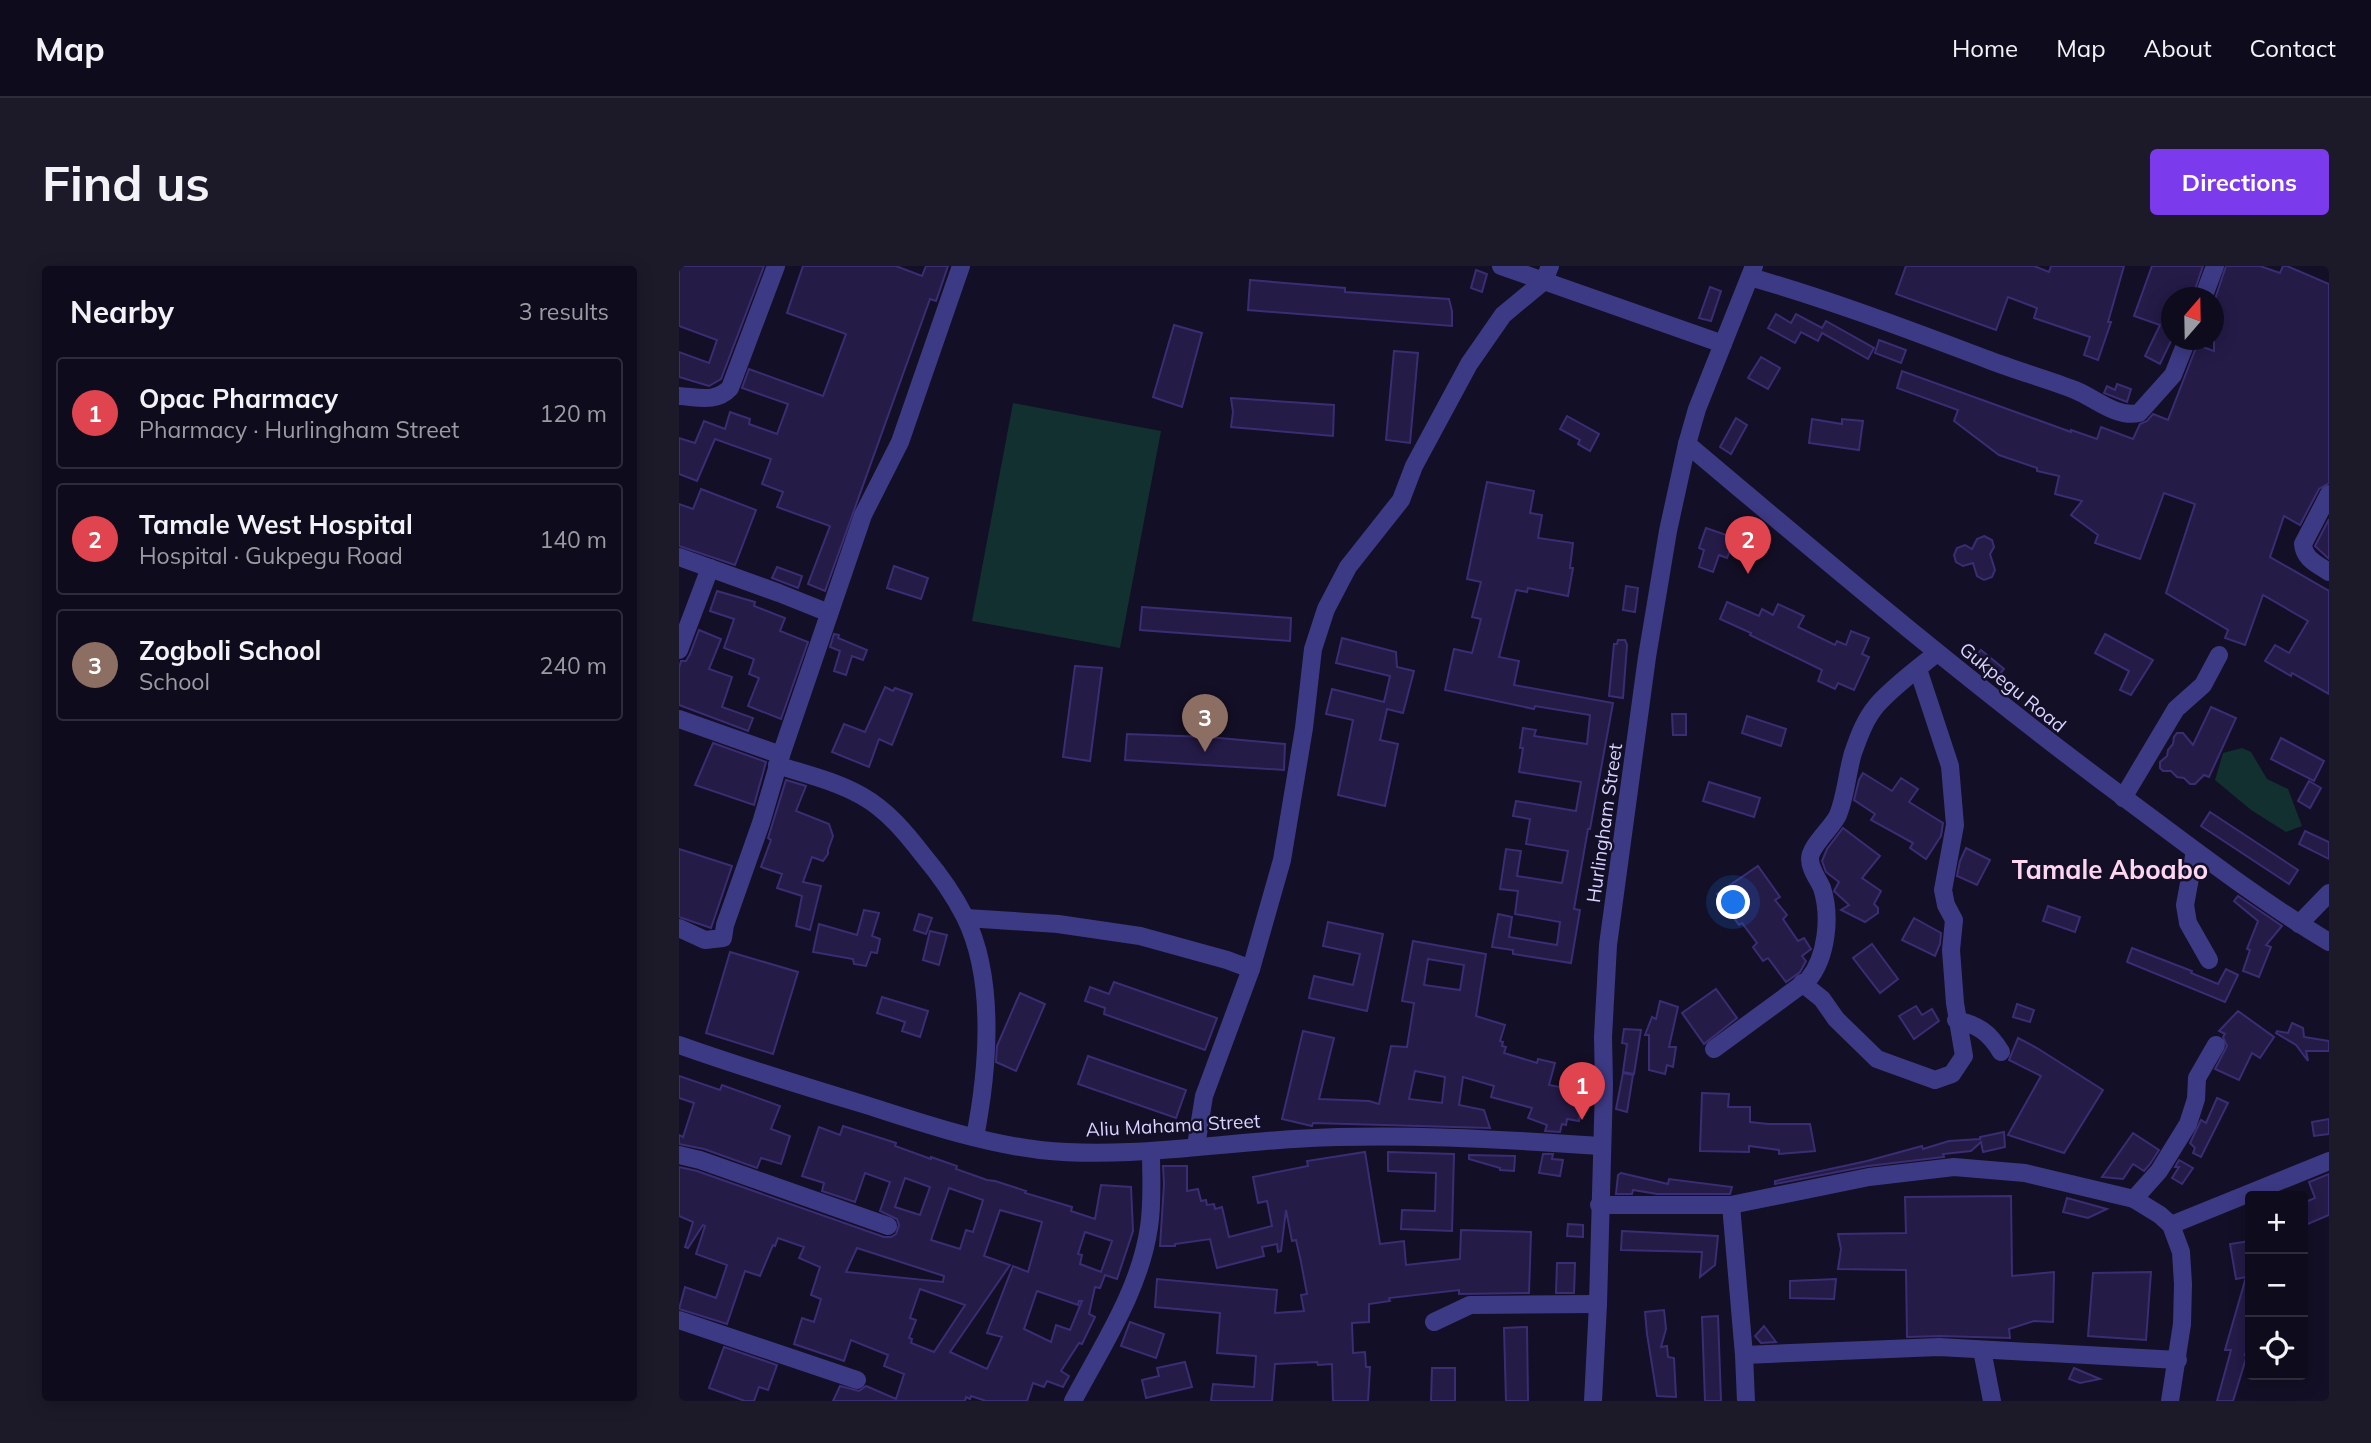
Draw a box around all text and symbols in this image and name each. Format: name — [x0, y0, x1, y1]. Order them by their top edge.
text: Map — [35, 28, 105, 69]
text: Home — [1952, 33, 2018, 63]
text: Map — [2056, 33, 2106, 63]
text: About — [2144, 33, 2212, 63]
text: Contact — [2250, 33, 2336, 63]
button: Directions — [2150, 149, 2329, 215]
text: Find us — [42, 152, 210, 213]
north arrow — [2161, 287, 2224, 350]
text: Nearby — [70, 293, 174, 331]
text: 3 results — [519, 297, 609, 326]
text: Opac Pharmacy — [139, 382, 338, 415]
text: 1 — [88, 399, 102, 428]
text: 120 m — [539, 399, 607, 428]
text: Pharmacy · Hurlingham Street — [139, 415, 459, 444]
text: Tamale West Hospital — [139, 508, 413, 541]
pin: 2 — [1725, 516, 1771, 574]
text: 2 — [88, 525, 102, 554]
text: 140 m — [539, 525, 607, 554]
text: Hospital · Gukpegu Road — [139, 541, 403, 570]
text: Zogboli School — [139, 634, 321, 667]
street label: Gukpegu Road — [1955, 637, 2071, 737]
text: 3 — [88, 651, 102, 680]
text: 240 m — [539, 651, 607, 680]
text: School — [139, 667, 210, 696]
pin: 3 — [1182, 694, 1228, 752]
street label: Hurlingham Street — [1581, 741, 1627, 904]
district label: Tamale Aboabo — [2012, 853, 2208, 886]
your location — [1716, 885, 1750, 919]
pin: 1 — [1559, 1062, 1605, 1120]
street label: Aliu Mahama Street — [1085, 1108, 1261, 1142]
map controls — [2245, 1191, 2308, 1380]
button: + — [2245, 1191, 2308, 1254]
button: − — [2245, 1254, 2308, 1317]
button: locate — [2245, 1317, 2308, 1380]

